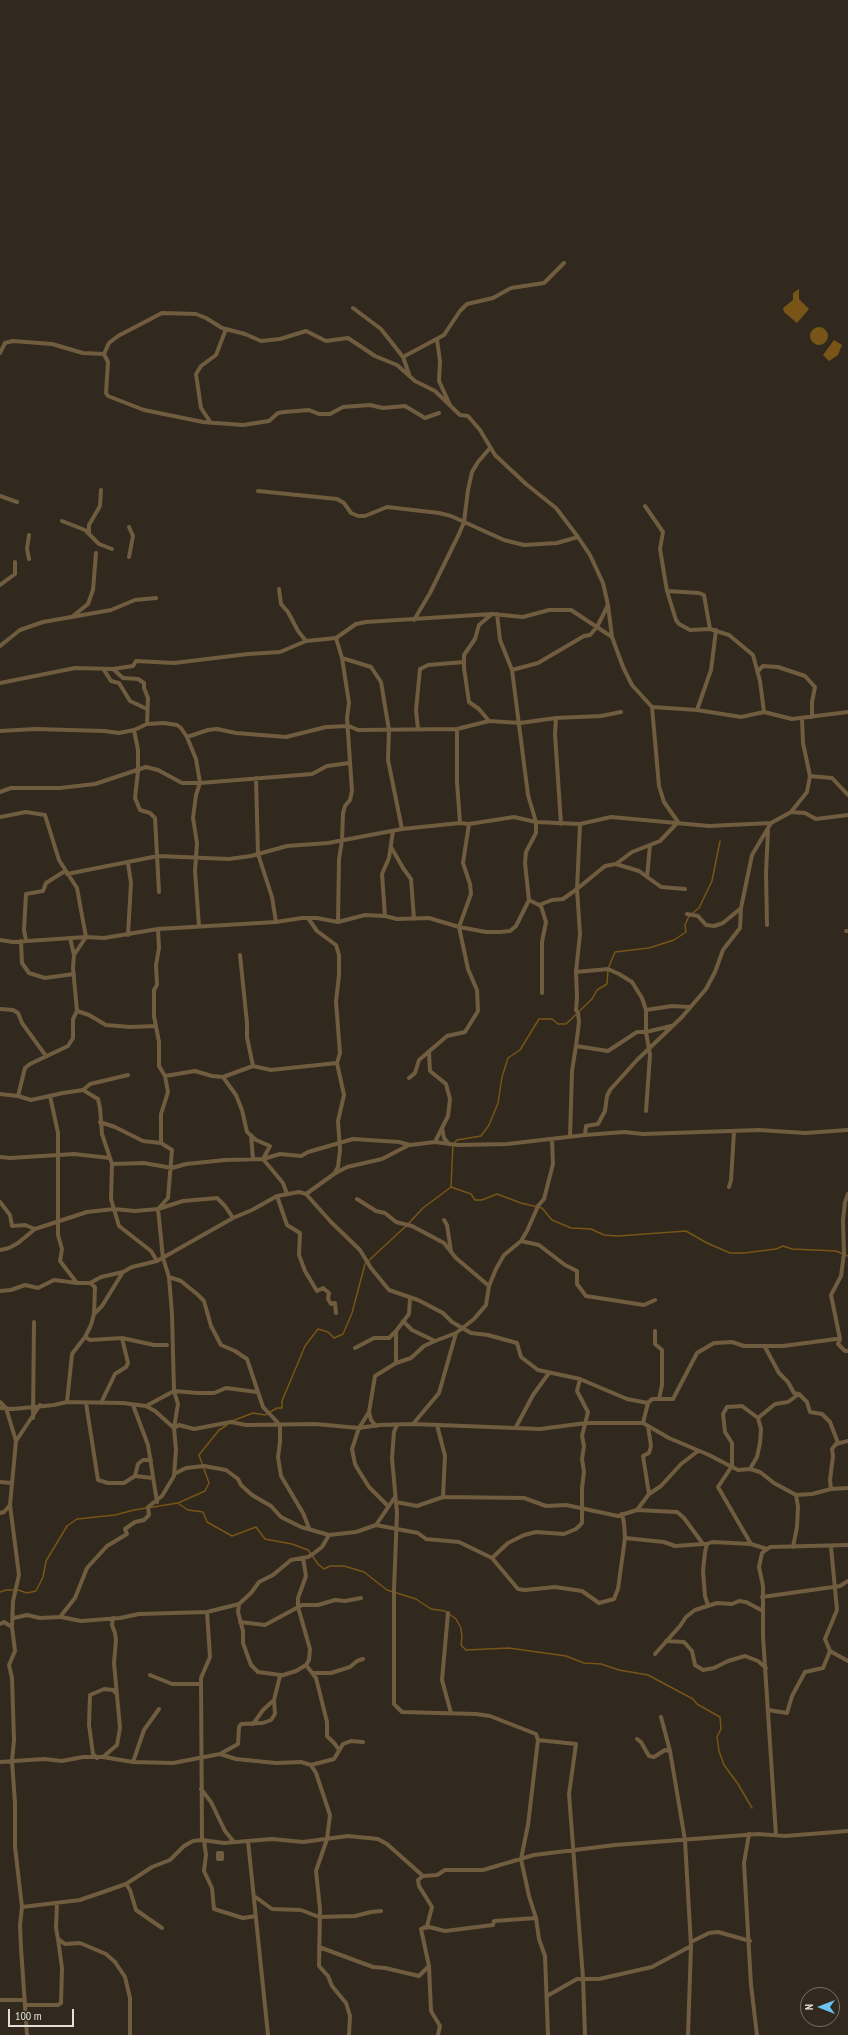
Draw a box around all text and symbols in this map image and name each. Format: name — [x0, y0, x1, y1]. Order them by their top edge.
north arrow — [800, 1987, 840, 2027]
scale bar — [10, 2001, 76, 2027]
text: N — [802, 2004, 816, 2010]
text: 100 m — [15, 2008, 42, 2023]

